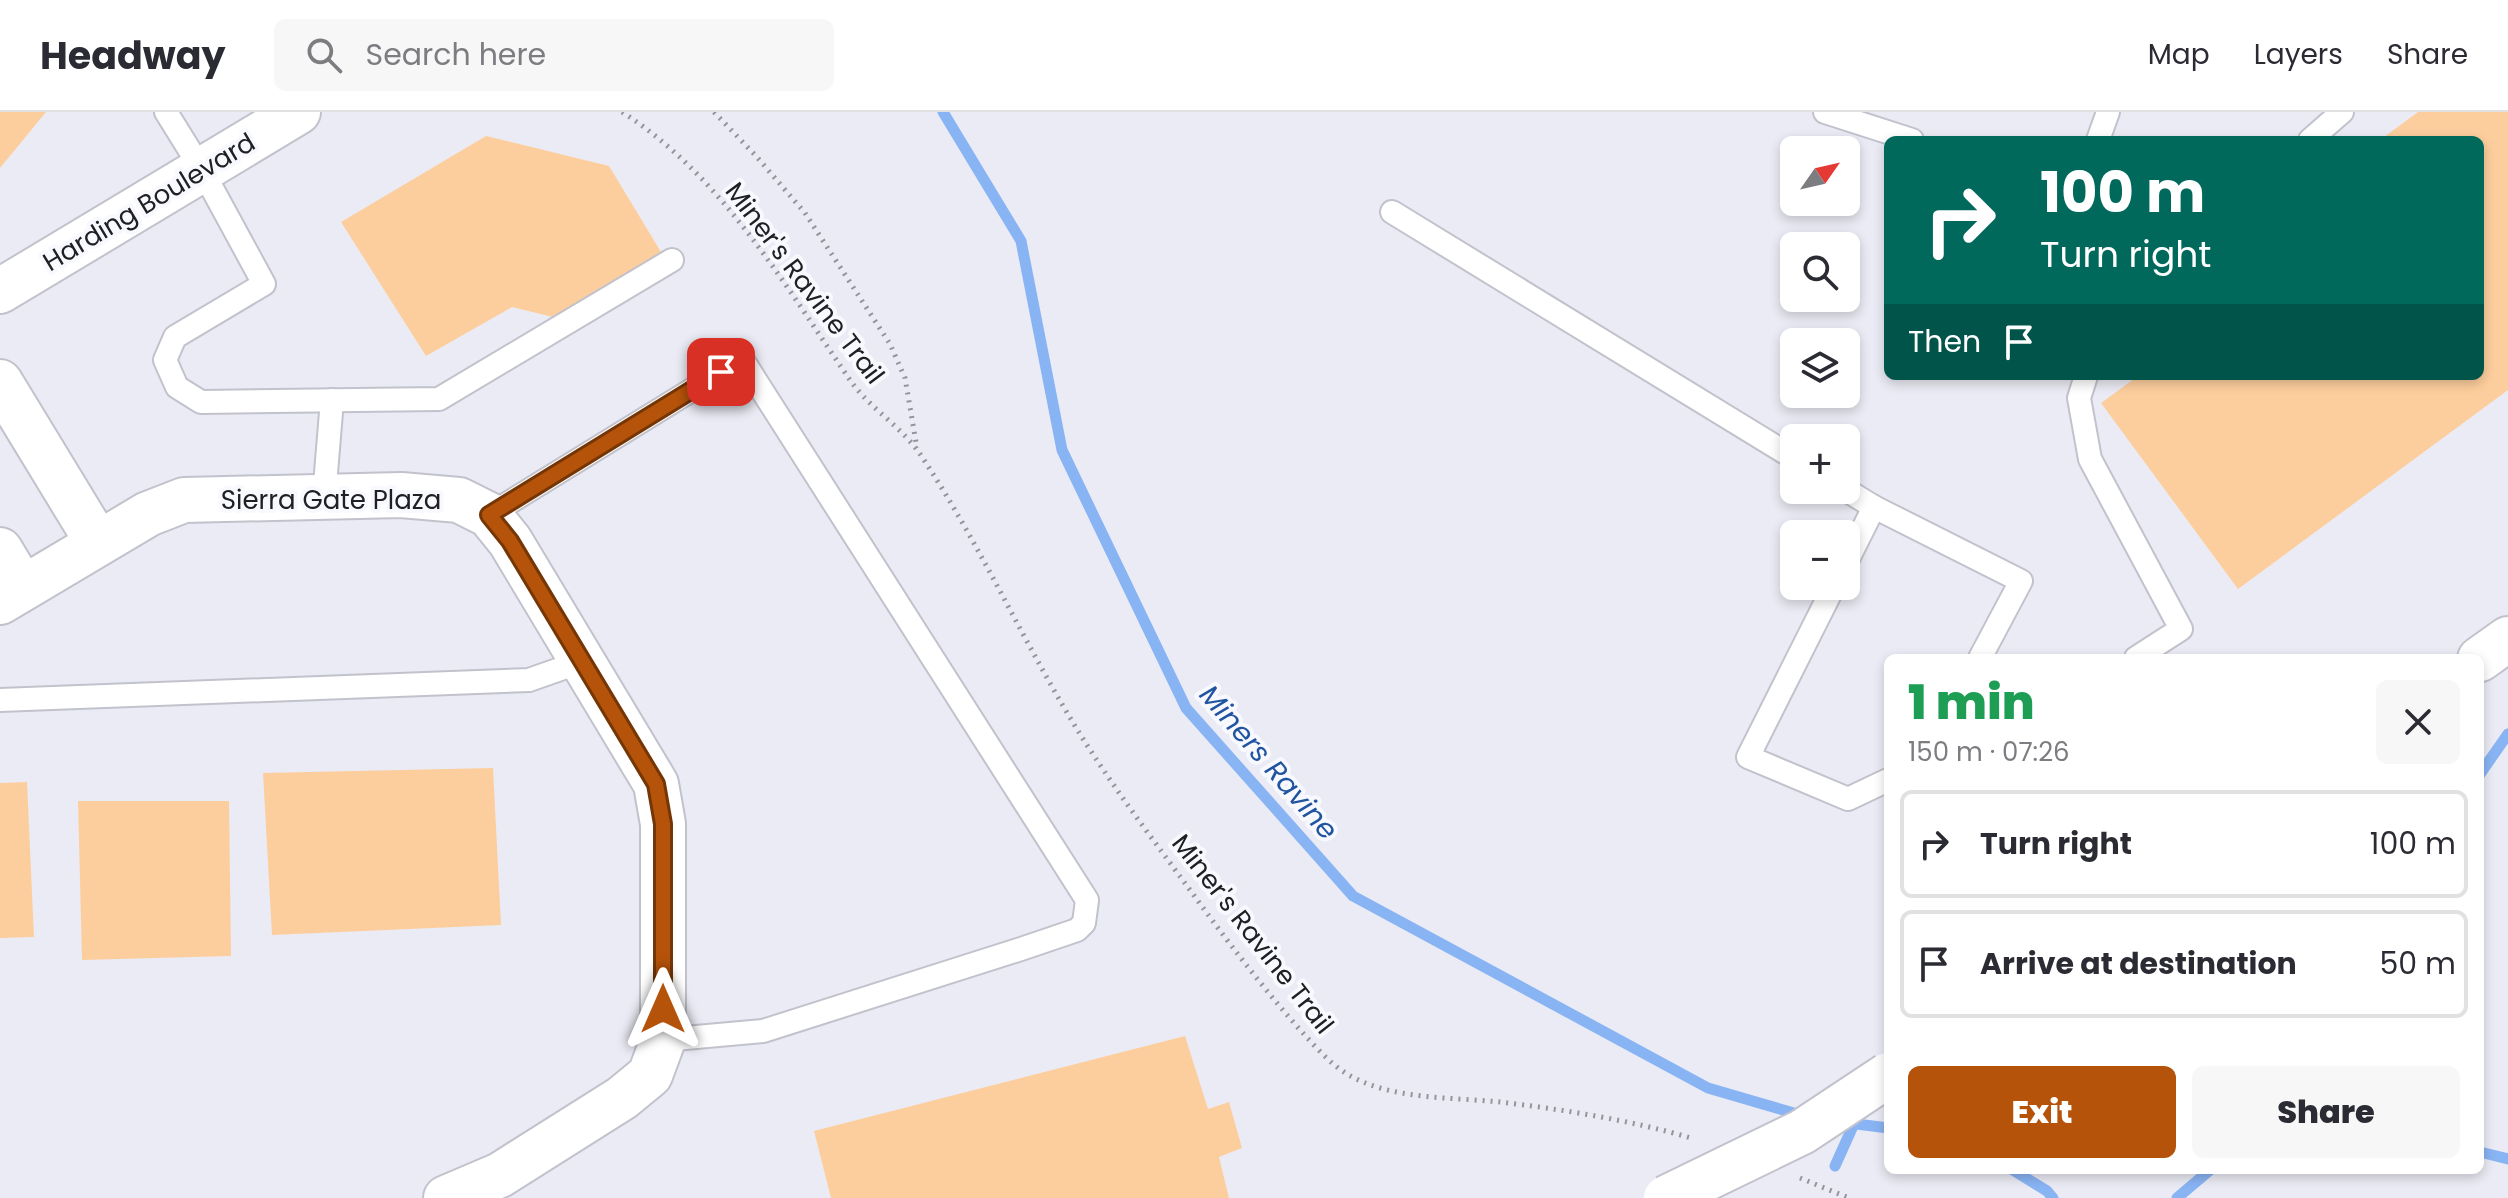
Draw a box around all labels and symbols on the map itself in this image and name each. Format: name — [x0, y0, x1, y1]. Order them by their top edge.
street label: Harding Boulevard — [36, 124, 262, 280]
north arrow — [1780, 136, 1860, 216]
street label: Miner's Ravine Trail — [717, 175, 893, 391]
pin — [687, 338, 755, 406]
street label: Sierra Gate Plaza — [221, 482, 441, 518]
water label: Miners Ravine — [1190, 677, 1347, 848]
street label: Miner's Ravine Trail — [1164, 827, 1342, 1041]
position arrow — [621, 967, 705, 1051]

